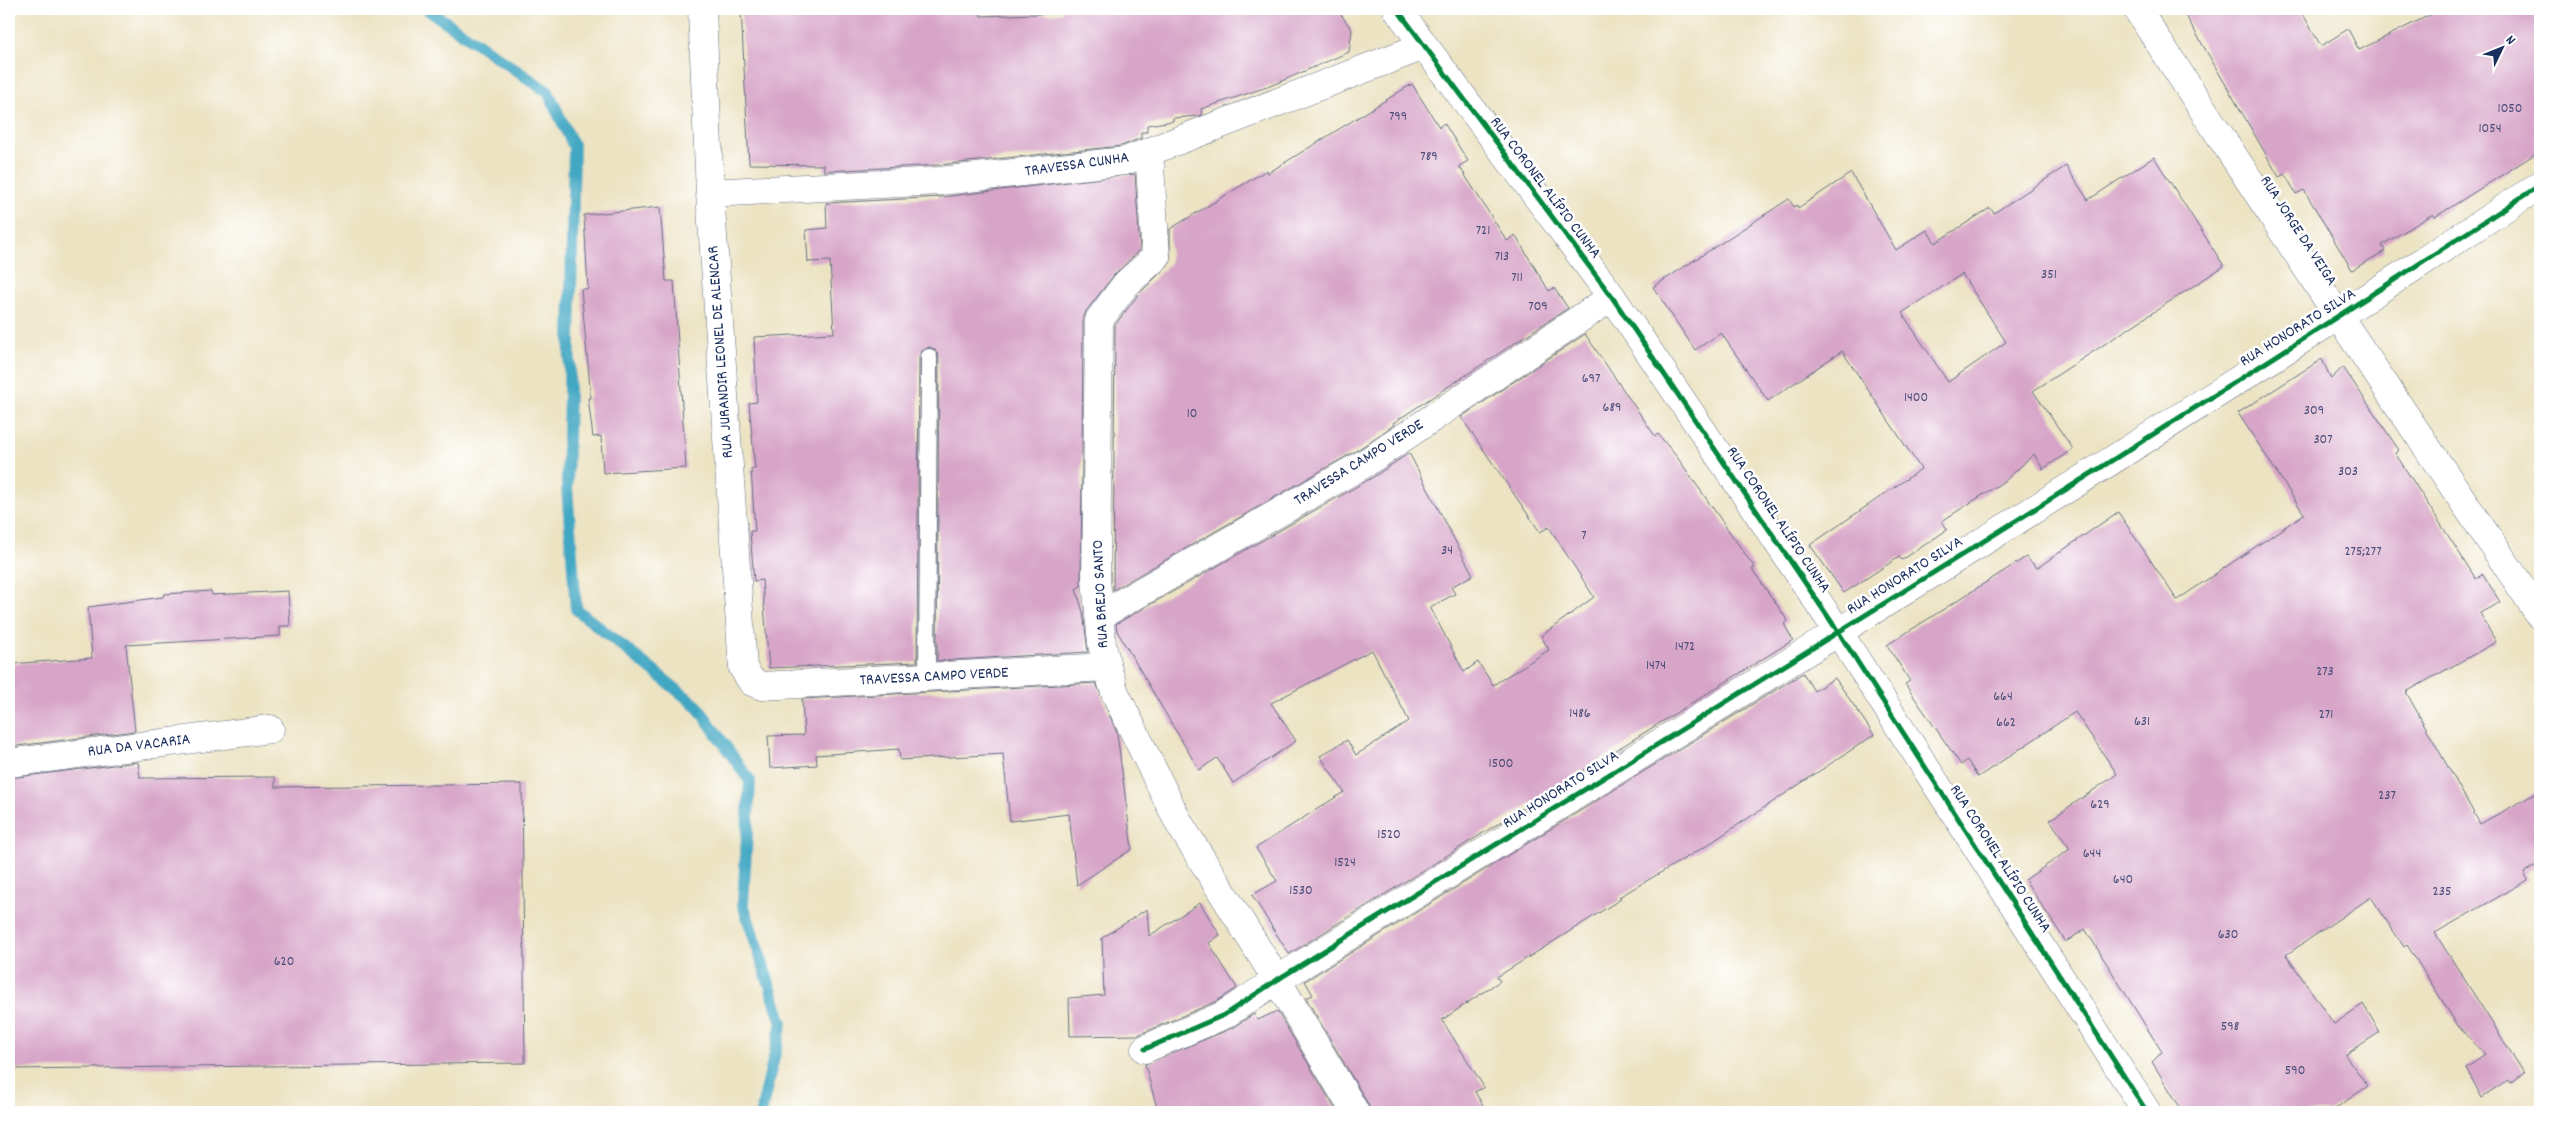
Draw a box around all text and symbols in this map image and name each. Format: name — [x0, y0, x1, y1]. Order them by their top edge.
north arrow — [2476, 22, 2526, 72]
text: N — [2500, 31, 2520, 50]
house number: 1050 — [2498, 99, 2522, 119]
house number: 799 — [1389, 107, 1407, 127]
street label: RUA CORONEL ALÍPIO CUNHA — [1484, 112, 1606, 264]
house number: 1054 — [2479, 119, 2502, 139]
street label: TRAVESSA CUNHA — [1023, 146, 1131, 184]
house number: 789 — [1420, 147, 1438, 167]
street label: RUA JORGE DA VEIGA — [2254, 171, 2342, 291]
house number: 721 — [1476, 221, 1490, 241]
street label: RUA JURANDIR LEONEL DE ALENCAR — [702, 245, 740, 459]
house number: 713 — [1495, 247, 1509, 267]
house number: 351 — [2041, 265, 2057, 285]
house number: 711 — [1511, 268, 1523, 288]
street label: RUA HONORATO SILVA — [2235, 283, 2361, 373]
house number: 709 — [1528, 297, 1548, 317]
house number: 697 — [1582, 369, 1600, 389]
house number: 1400 — [1904, 388, 1928, 408]
house number: 689 — [1603, 398, 1621, 418]
house number: 309 — [2304, 401, 2324, 421]
house number: 10 — [1187, 404, 1197, 424]
street label: TRAVESSA CAMPO VERDE — [1290, 413, 1429, 512]
house number: 307 — [2313, 430, 2333, 450]
street label: RUA CORONEL ALÍPIO CUNHA — [1720, 442, 1836, 598]
house number: 303 — [2338, 462, 2358, 482]
house number: 7 — [1581, 526, 1587, 546]
street label: RUA HONORATO SILVA — [1842, 531, 1968, 621]
street label: RUA BREJO SANTO — [1087, 539, 1115, 649]
house number: 34 — [1441, 541, 1453, 561]
house number: 275;277 — [2344, 542, 2382, 562]
house number: 1472 — [1675, 637, 1695, 657]
house number: 1474 — [1646, 656, 1666, 676]
street label: TRAVESSA CAMPO VERDE — [859, 662, 1010, 692]
house number: 273 — [2316, 662, 2334, 682]
house number: 664 — [1993, 687, 2013, 707]
house number: 1486 — [1569, 704, 1591, 724]
house number: 271 — [2319, 705, 2333, 725]
house number: 631 — [2134, 712, 2150, 732]
house number: 662 — [1996, 713, 2016, 733]
street label: RUA DA VACARIA — [86, 728, 192, 764]
street label: RUA HONORATO SILVA — [1498, 745, 1624, 835]
house number: 1500 — [1489, 754, 1513, 774]
street label: RUA CORONEL ALÍPIO CUNHA — [1943, 780, 2057, 938]
house number: 237 — [2378, 786, 2396, 806]
house number: 629 — [2090, 795, 2110, 815]
house number: 1520 — [1377, 825, 1401, 845]
house number: 644 — [2083, 844, 2101, 864]
house number: 1524 — [1334, 853, 1356, 873]
house number: 640 — [2113, 870, 2133, 890]
house number: 1530 — [1289, 881, 1313, 901]
house number: 235 — [2433, 882, 2451, 902]
house number: 630 — [2218, 925, 2238, 945]
house number: 620 — [274, 952, 294, 972]
house number: 598 — [2221, 1017, 2240, 1037]
house number: 590 — [2285, 1061, 2305, 1081]

